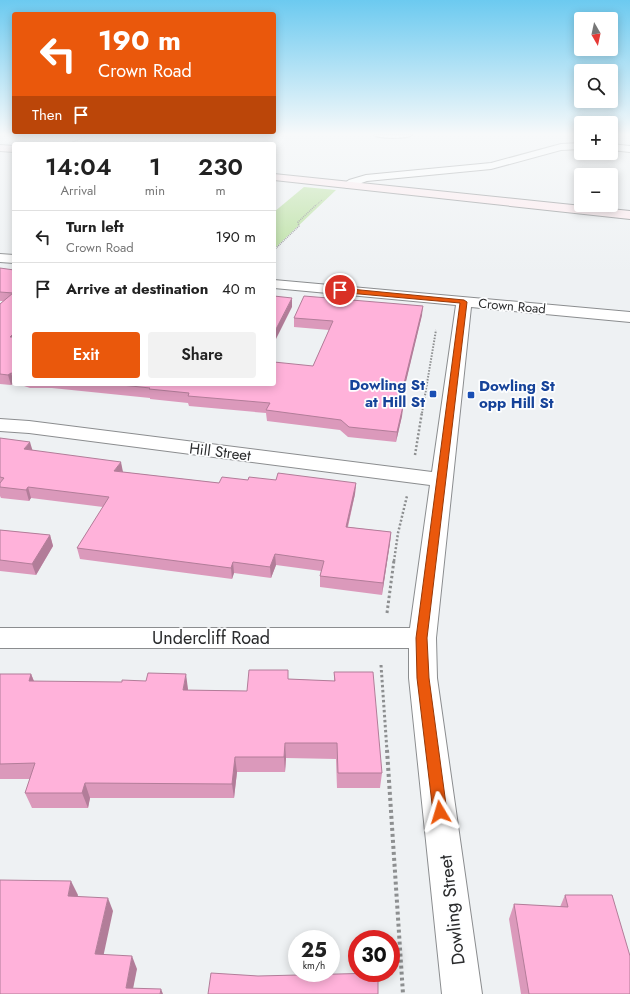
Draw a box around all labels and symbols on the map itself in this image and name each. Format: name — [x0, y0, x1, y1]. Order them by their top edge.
north arrow — [574, 12, 618, 56]
pin — [323, 273, 357, 307]
street label: Crown Road — [477, 294, 547, 318]
place label: Dowling St at Hill St — [349, 374, 425, 413]
place label: Dowling St opp Hill St — [479, 375, 555, 414]
marker: Dowling St at Hill St — [428, 389, 438, 399]
marker: Dowling St opp Hill St — [466, 390, 476, 400]
street label: Hill Street — [188, 437, 252, 467]
street label: Undercliff Road — [152, 625, 270, 651]
position arrow — [419, 791, 461, 833]
street label: Dowling Street — [432, 853, 472, 967]
speed limit sign: 30 — [348, 930, 400, 982]

